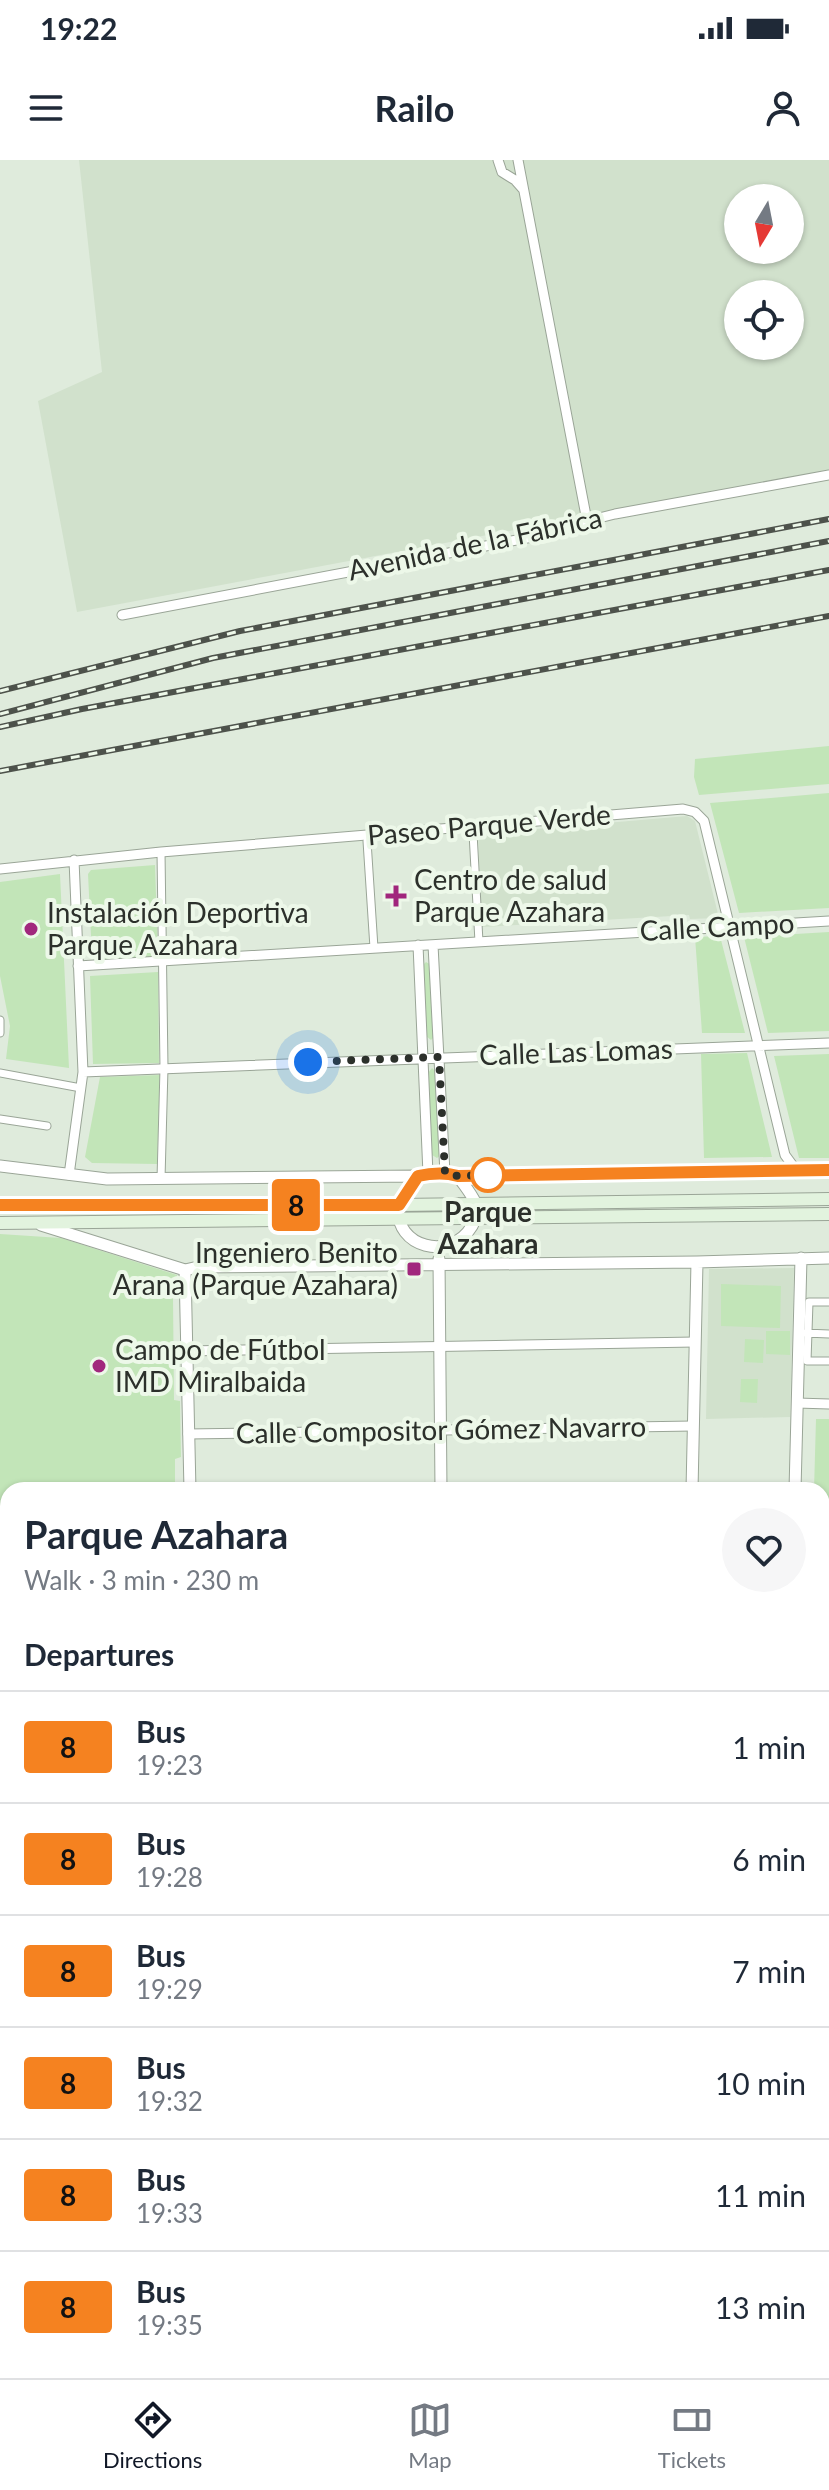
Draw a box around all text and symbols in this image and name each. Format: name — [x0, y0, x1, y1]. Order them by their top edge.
text: 19:22 — [40, 10, 117, 46]
icon: menu — [24, 86, 68, 130]
text: Railo — [375, 86, 454, 130]
icon: person — [761, 86, 805, 130]
north arrow — [724, 184, 804, 264]
map controls — [724, 184, 804, 360]
button: locate — [724, 280, 804, 360]
street label: Avenida de la Fábrica — [345, 499, 605, 587]
street label: Paseo Parque Verde — [366, 796, 612, 852]
place label: Centro de salud Parque Azahara — [414, 862, 607, 928]
marker: Centro de salud Parque Azahara — [385, 885, 407, 907]
place label: Instalación Deportiva Parque Azahara — [47, 895, 309, 961]
street label: Calle Campo — [639, 905, 795, 947]
marker: Instalación Deportiva Parque Azahara — [22, 920, 40, 938]
street label: Calle Las Lomas — [479, 1031, 673, 1071]
your location — [288, 1042, 328, 1082]
marker: Parque Azahara — [471, 1158, 505, 1192]
line badge: 8 — [270, 1179, 322, 1231]
text: 8 — [288, 1188, 304, 1222]
place label: Parque Azahara — [437, 1194, 539, 1260]
place label: Ingeniero Benito Arana (Parque Azahara) — [113, 1235, 398, 1301]
marker: Ingeniero Benito Arana (Parque Azahara) — [405, 1260, 423, 1278]
place label: Campo de Fútbol IMD Miralbaida — [115, 1332, 326, 1398]
marker: Campo de Fútbol IMD Miralbaida — [90, 1357, 108, 1375]
street label: Calle Compositor Gómez Navarro — [236, 1408, 646, 1450]
button: heart — [722, 1508, 806, 1592]
text: Parque Azahara — [24, 1511, 288, 1557]
text: Walk · 3 min · 230 m — [24, 1564, 259, 1596]
text: Departures — [24, 1636, 174, 1672]
text: Bus — [136, 1713, 186, 1749]
text: 1 min — [732, 1729, 806, 1765]
text: 8 — [60, 1730, 76, 1764]
text: 19:23 — [136, 1749, 203, 1781]
text: Bus — [136, 1825, 186, 1861]
text: 6 min — [732, 1841, 806, 1877]
text: 8 — [60, 1842, 76, 1876]
text: 19:28 — [136, 1861, 203, 1893]
text: Bus — [136, 1937, 186, 1973]
text: 7 min — [732, 1953, 806, 1989]
text: 8 — [60, 1954, 76, 1988]
text: 19:29 — [136, 1973, 203, 2005]
text: Bus — [136, 2049, 186, 2085]
text: 10 min — [715, 2065, 806, 2101]
text: 8 — [60, 2066, 76, 2100]
text: 19:32 — [136, 2085, 203, 2117]
text: Bus — [136, 2161, 186, 2197]
text: 11 min — [715, 2177, 806, 2213]
text: 8 — [60, 2178, 76, 2212]
text: 19:33 — [136, 2197, 203, 2229]
text: Bus — [136, 2273, 186, 2309]
text: 13 min — [715, 2289, 806, 2325]
text: 8 — [60, 2290, 76, 2324]
text: 19:35 — [136, 2309, 203, 2341]
tab: Directions — [103, 2398, 202, 2473]
tab: Map — [408, 2398, 452, 2473]
tab: Tickets — [658, 2398, 726, 2473]

